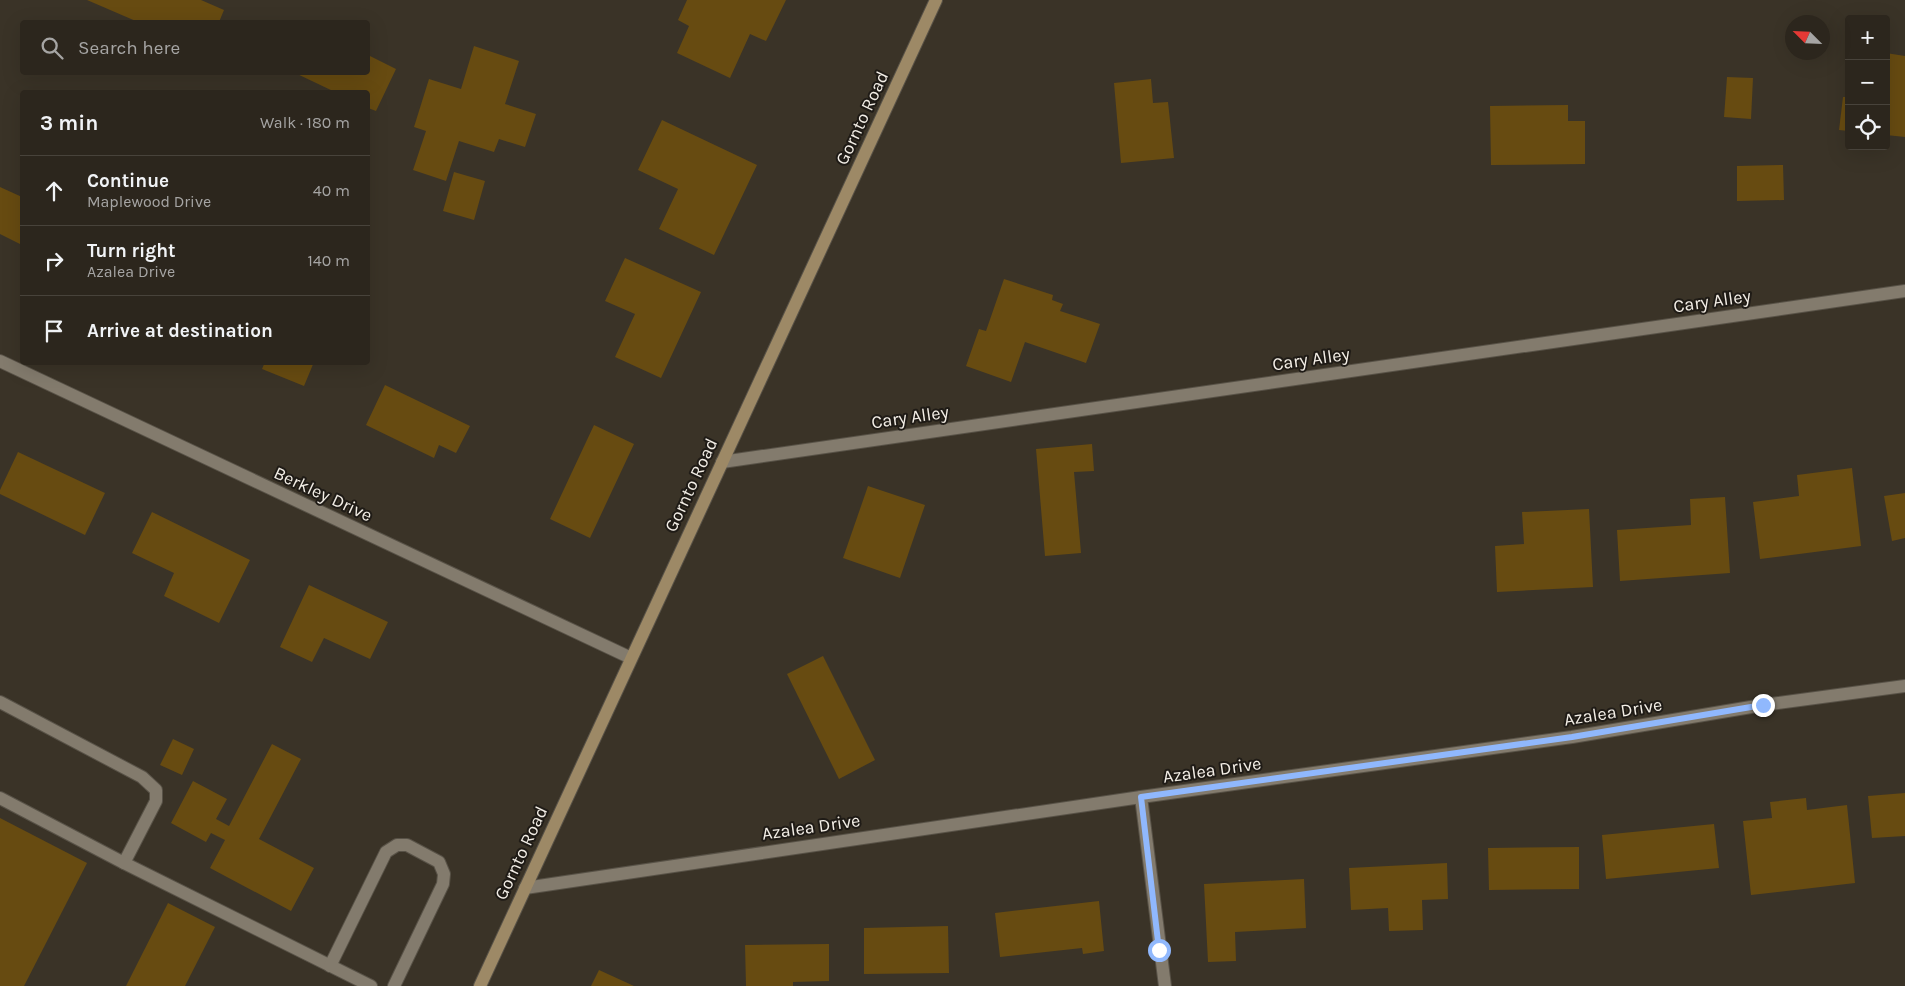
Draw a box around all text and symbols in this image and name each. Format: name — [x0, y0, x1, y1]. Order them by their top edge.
north arrow — [1785, 15, 1830, 60]
map controls — [1845, 15, 1890, 150]
button: + — [1845, 15, 1890, 60]
search box — [20, 20, 370, 75]
icon: search — [38, 34, 66, 62]
text: Search here — [78, 37, 180, 59]
button: − — [1845, 60, 1890, 105]
street label: Gornto Road — [831, 68, 893, 168]
button: locate — [1845, 105, 1890, 150]
text: 3 min — [40, 111, 98, 135]
text: Walk · 180 m — [260, 113, 350, 132]
text: Continue — [87, 170, 169, 192]
icon: ahead — [40, 177, 68, 205]
text: 40 m — [313, 181, 350, 200]
text: Maplewood Drive — [87, 192, 211, 211]
text: Turn right — [87, 240, 176, 262]
icon: right — [40, 247, 68, 275]
text: 140 m — [308, 251, 350, 270]
text: Azalea Drive — [87, 262, 175, 281]
street label: Cary Alley — [1672, 285, 1753, 317]
icon: arrive — [40, 317, 68, 345]
text: Arrive at destination — [87, 320, 273, 342]
street label: Cary Alley — [1271, 343, 1352, 375]
street label: Cary Alley — [870, 401, 951, 433]
street label: Gornto Road — [660, 435, 722, 535]
street label: Berkley Drive — [270, 462, 376, 526]
street label: Azalea Drive — [1562, 693, 1664, 731]
route end — [1752, 694, 1775, 717]
street label: Azalea Drive — [1161, 752, 1263, 788]
street label: Gornto Road — [490, 803, 552, 903]
street label: Azalea Drive — [760, 809, 862, 845]
route start — [1148, 939, 1171, 962]

